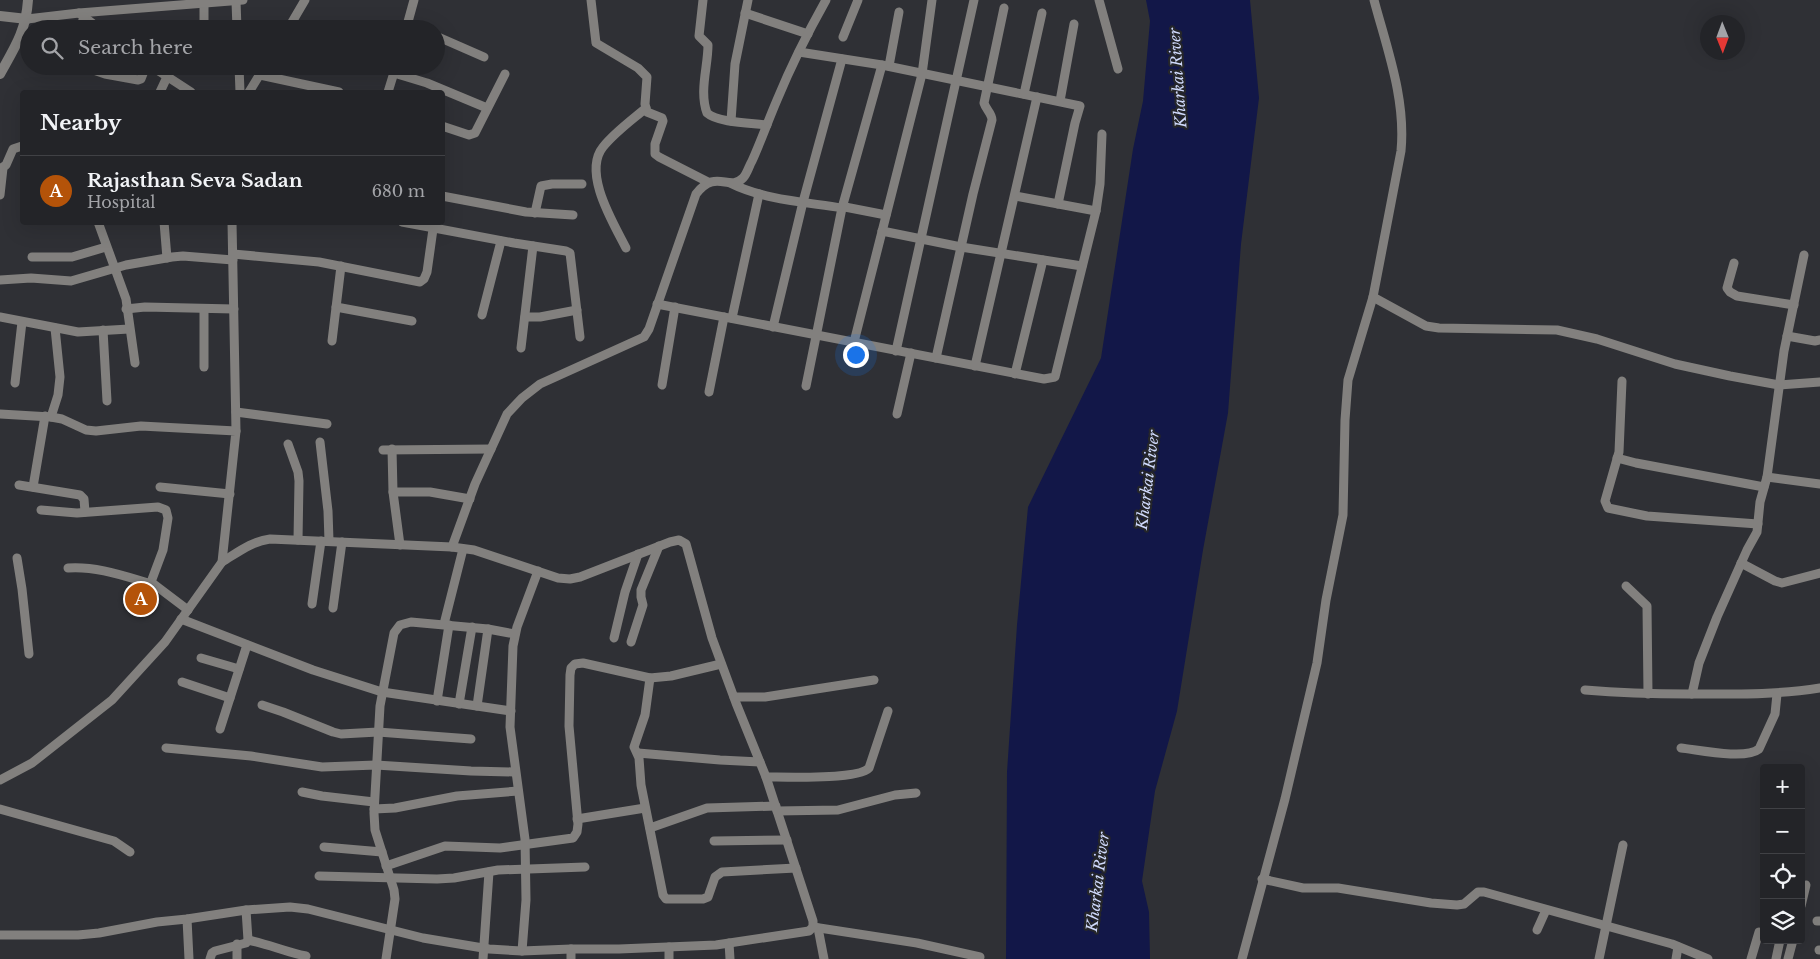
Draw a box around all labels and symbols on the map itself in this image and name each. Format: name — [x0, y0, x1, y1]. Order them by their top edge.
north arrow — [1700, 15, 1745, 60]
water label: Kharkai River — [1164, 26, 1191, 130]
your location — [843, 342, 869, 368]
water label: Kharkai River — [1132, 428, 1163, 532]
pin: A — [125, 580, 157, 618]
water label: Kharkai River — [1082, 830, 1113, 934]

